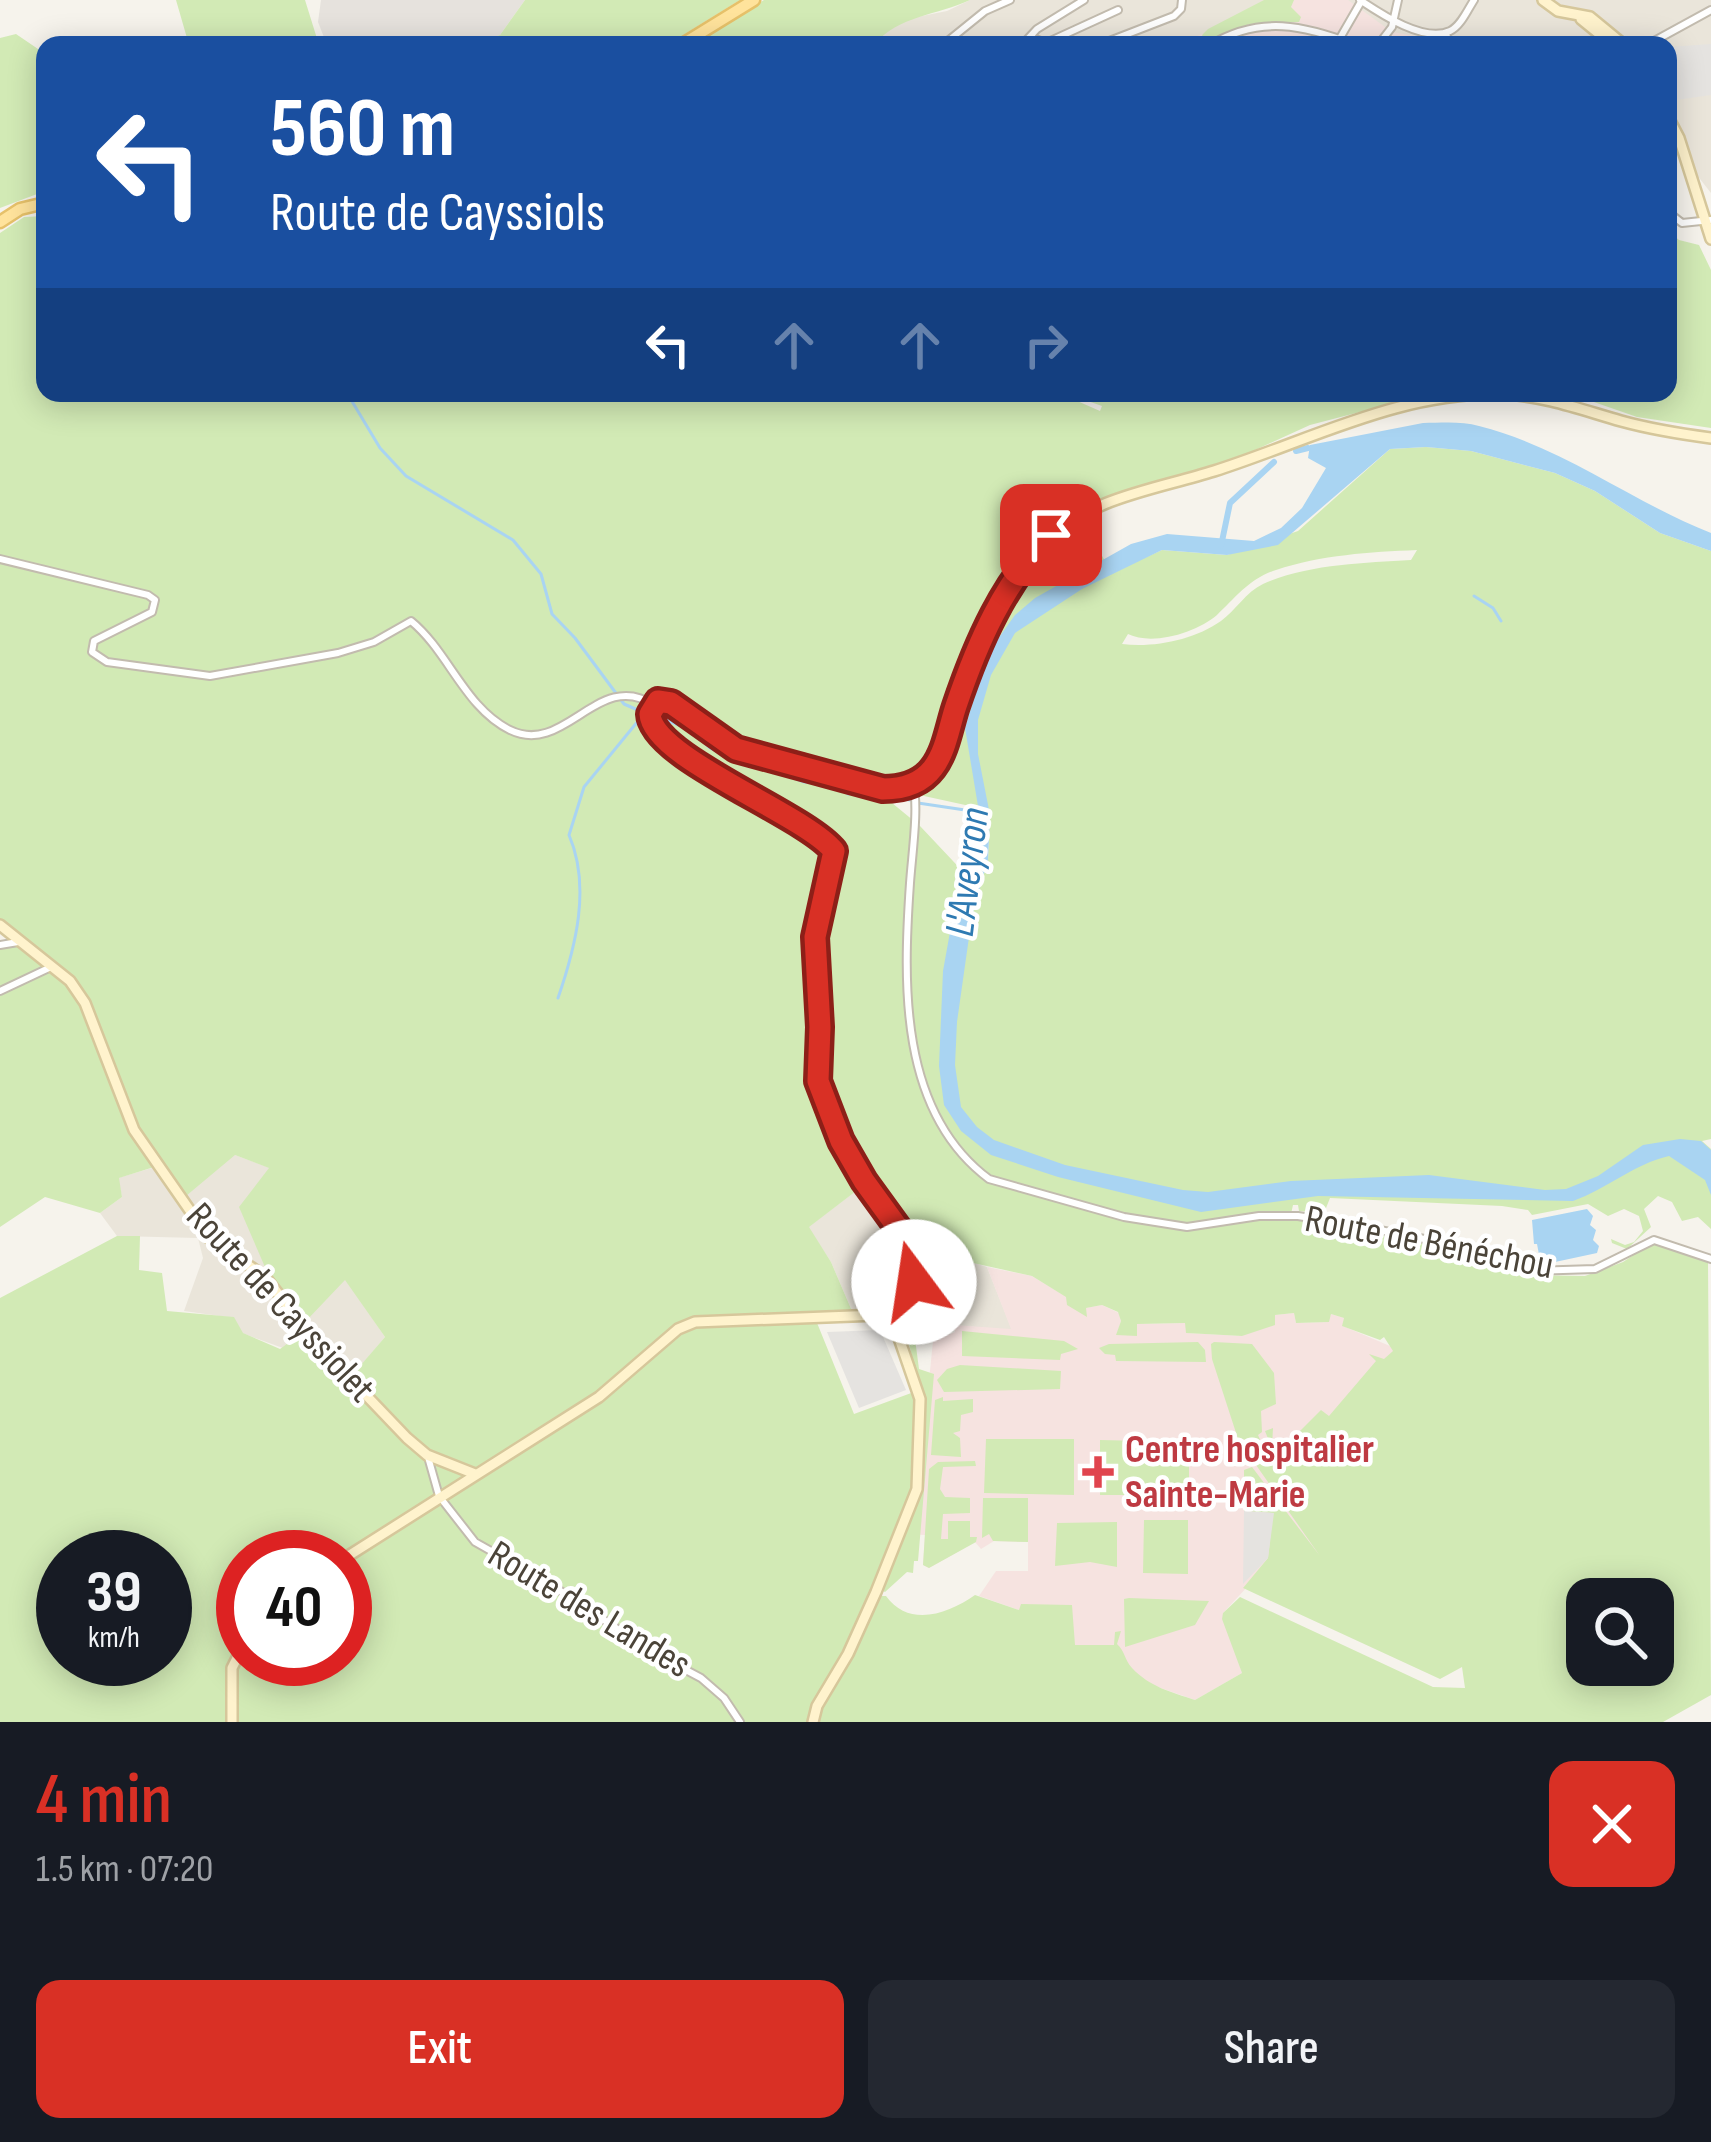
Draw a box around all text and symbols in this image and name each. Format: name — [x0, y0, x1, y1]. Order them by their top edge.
text: 560 m — [270, 79, 455, 180]
icon: left — [72, 84, 228, 240]
text: Route de Cayssiols — [270, 181, 605, 246]
icon: left — [635, 312, 701, 378]
icon: ahead — [761, 312, 827, 378]
icon: ahead — [887, 312, 953, 378]
icon: right — [1013, 312, 1079, 378]
pin — [1000, 484, 1102, 586]
icon: arrive — [1018, 502, 1084, 568]
water label: L'Aveyron — [935, 805, 1001, 939]
street label: Route de Cayssiolet — [176, 1194, 384, 1412]
street label: Route de Bénéchou — [1301, 1196, 1557, 1290]
position arrow — [851, 1219, 977, 1345]
place label: Centre hospitalier Sainte-Marie — [1125, 1427, 1374, 1519]
marker: Centre hospitalier Sainte-Marie — [1082, 1456, 1114, 1488]
speed limit sign: 40 — [216, 1530, 372, 1686]
street label: Route des Landes — [479, 1531, 699, 1689]
text: 39 — [86, 1557, 142, 1629]
map controls — [1566, 1578, 1674, 1686]
button: search — [1566, 1578, 1674, 1686]
text: km/h — [88, 1620, 140, 1656]
text: 4 min — [36, 1757, 172, 1844]
button: close — [1549, 1761, 1675, 1887]
text: 1.5 km · 07:20 — [36, 1846, 213, 1893]
button: Exit — [36, 1980, 844, 2118]
button: Share — [868, 1980, 1675, 2118]

